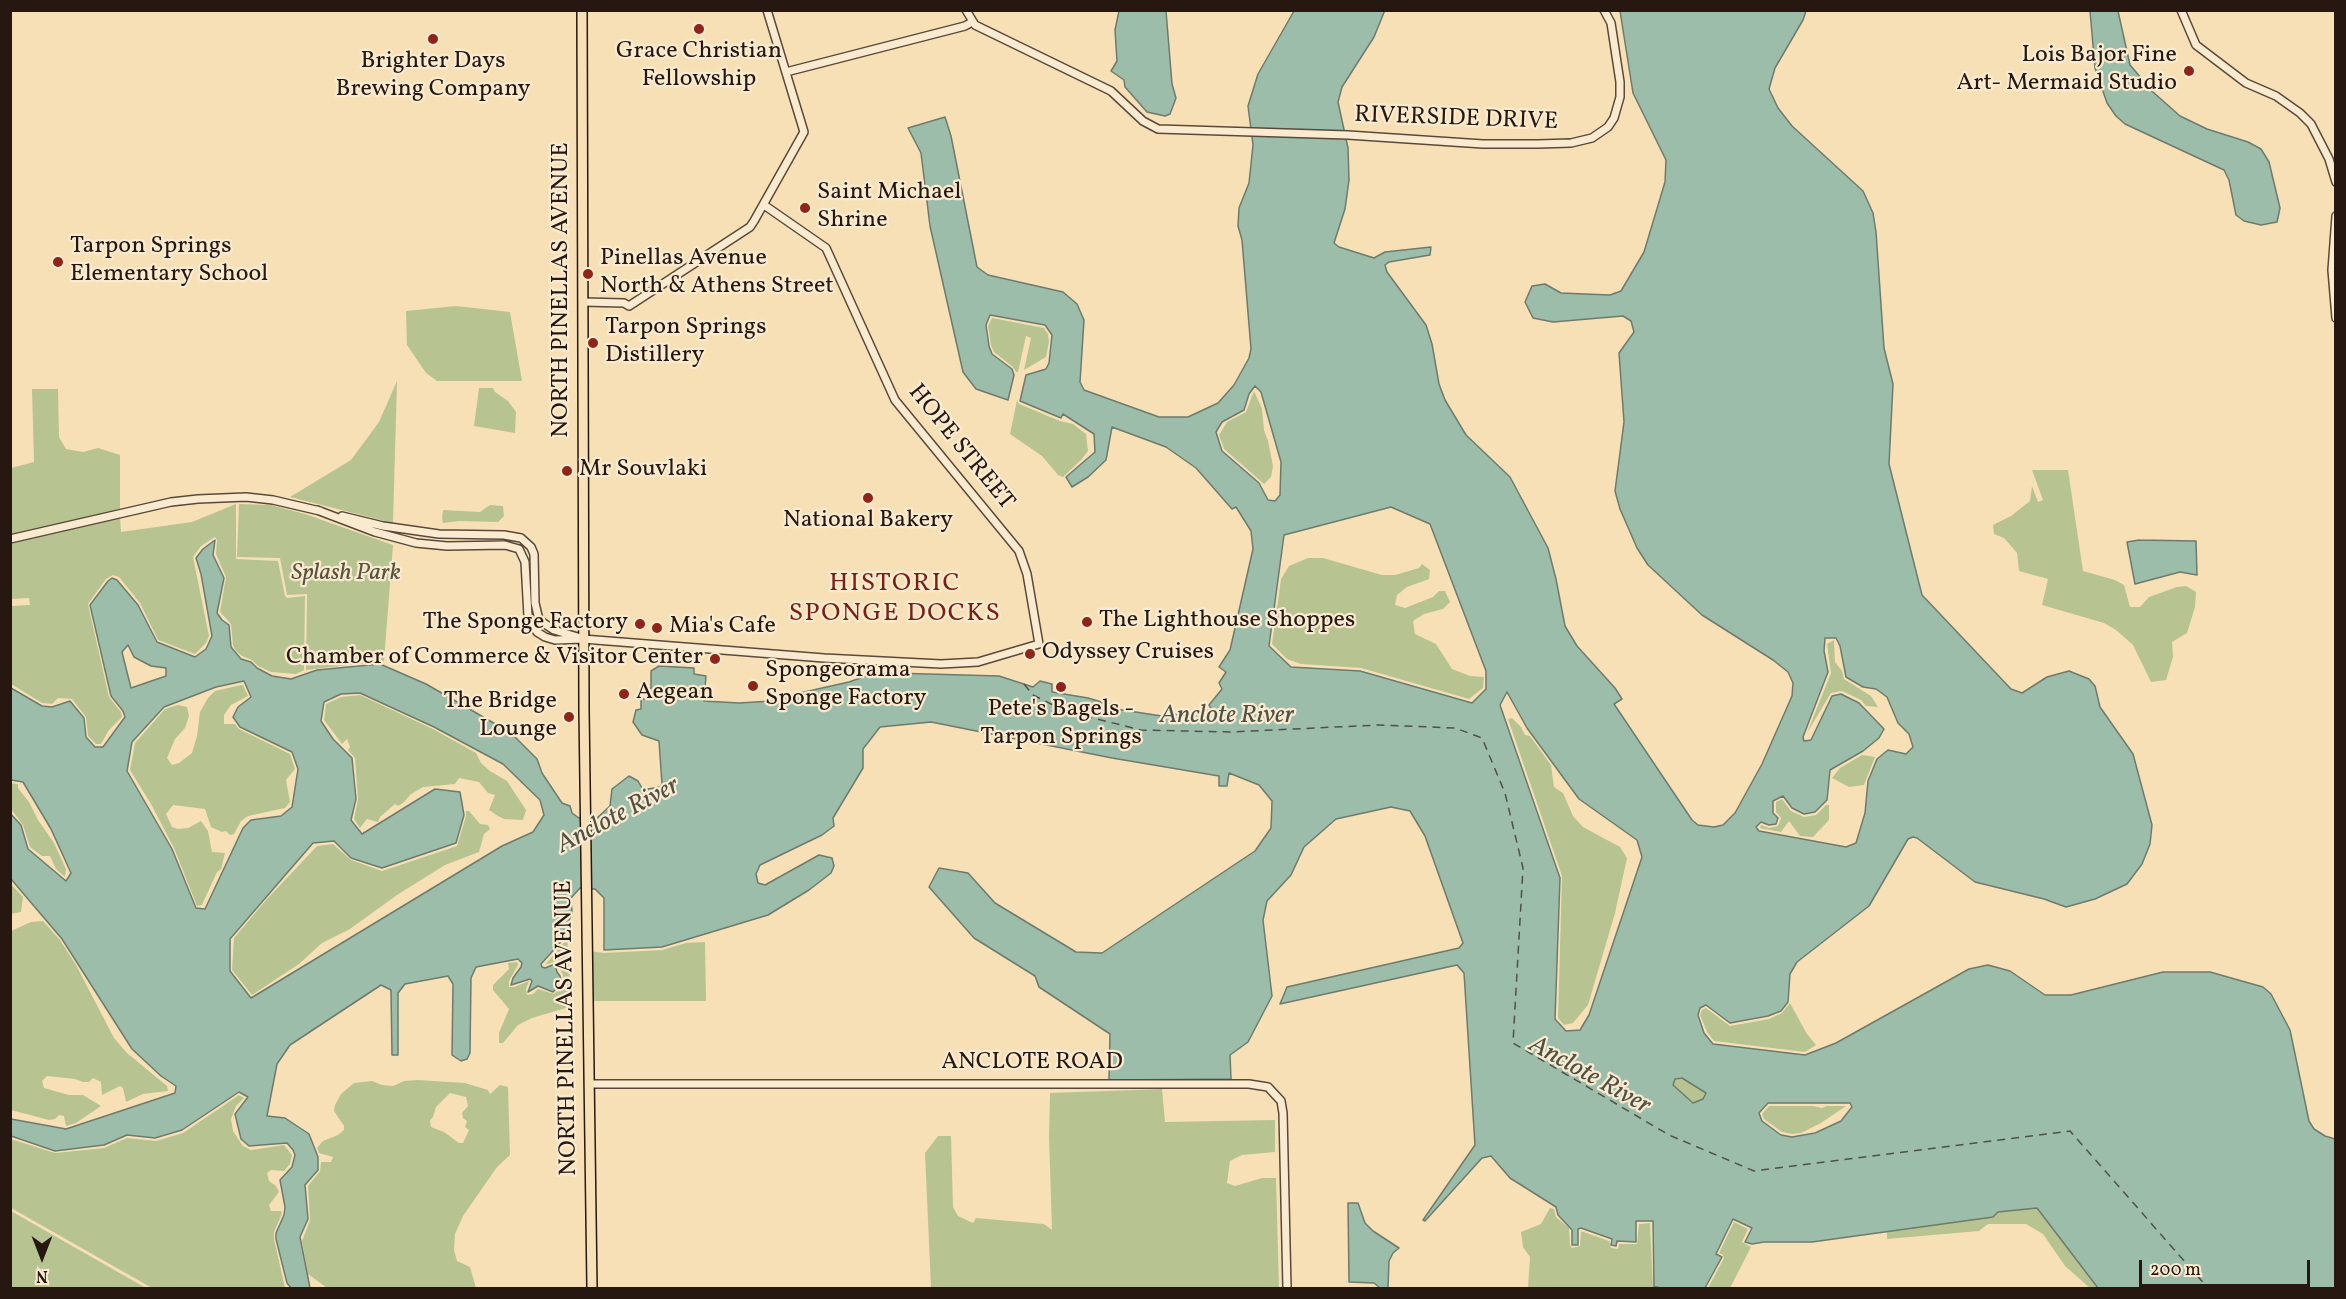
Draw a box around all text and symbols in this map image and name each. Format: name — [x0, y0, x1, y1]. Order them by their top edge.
marker: Grace Christian Fellowship — [692, 22, 706, 36]
marker: Brighter Days Brewing Company — [426, 32, 440, 46]
place label: Grace Christian Fellowship — [616, 39, 782, 95]
place label: Lois Bajor Fine Art- Mermaid Studio — [1956, 43, 2177, 99]
place label: Brighter Days Brewing Company — [335, 49, 531, 105]
marker: Lois Bajor Fine Art- Mermaid Studio — [2182, 64, 2196, 78]
street label: RIVERSIDE DRIVE — [1354, 102, 1558, 138]
street label: NORTH PINELLAS AVENUE — [549, 142, 577, 438]
place label: Saint Michael Shrine — [817, 180, 961, 236]
marker: Saint Michael Shrine — [798, 201, 812, 215]
place label: Tarpon Springs Elementary School — [70, 234, 268, 290]
place label: Pinellas Avenue North & Athens Street — [600, 246, 834, 302]
marker: Tarpon Springs Elementary School — [51, 255, 65, 269]
marker: Pinellas Avenue North & Athens Street — [581, 267, 595, 281]
place label: Tarpon Springs Distillery — [605, 315, 766, 371]
marker: Tarpon Springs Distillery — [586, 336, 600, 350]
street label: HOPE STREET — [901, 379, 1019, 517]
place label: Mr Souvlaki — [579, 457, 707, 485]
marker: Mr Souvlaki — [560, 464, 574, 478]
marker: National Bakery — [861, 491, 875, 505]
place label: National Bakery — [783, 508, 953, 536]
park label: Splash Park — [291, 561, 401, 589]
district label: HISTORIC SPONGE DOCKS — [789, 569, 1001, 630]
place label: The Lighthouse Shoppes — [1099, 608, 1355, 636]
place label: The Sponge Factory — [422, 610, 628, 638]
place label: Mia's Cafe — [669, 614, 776, 642]
marker: The Lighthouse Shoppes — [1080, 615, 1094, 629]
marker: The Sponge Factory — [633, 617, 647, 631]
marker: Mia's Cafe — [650, 621, 664, 635]
place label: Odyssey Cruises — [1042, 640, 1214, 668]
place label: Chamber of Commerce & Visitor Center — [286, 645, 703, 673]
marker: Odyssey Cruises — [1023, 647, 1037, 661]
marker: Chamber of Commerce & Visitor Center — [708, 652, 722, 666]
place label: Spongeorama Sponge Factory — [765, 658, 926, 714]
marker: Spongeorama Sponge Factory — [746, 679, 760, 693]
place label: Aegean — [636, 680, 714, 708]
marker: Pete's Bagels - Tarpon Springs — [1054, 680, 1068, 694]
marker: Aegean — [617, 687, 631, 701]
place label: The Bridge Lounge — [444, 689, 557, 745]
place label: Pete's Bagels - Tarpon Springs — [980, 697, 1142, 753]
water label: Anclote River — [1160, 701, 1294, 733]
marker: The Bridge Lounge — [562, 710, 576, 724]
water label: Anclote River — [552, 772, 686, 862]
street label: NORTH PINELLAS AVENUE — [551, 880, 585, 1176]
water label: Anclote River — [1523, 1031, 1655, 1123]
street label: ANCLOTE ROAD — [941, 1050, 1123, 1078]
north arrow — [12, 1227, 72, 1287]
scale bar — [2142, 1248, 2313, 1286]
text: 200 m — [2150, 1258, 2201, 1283]
text: N — [36, 1264, 48, 1286]

